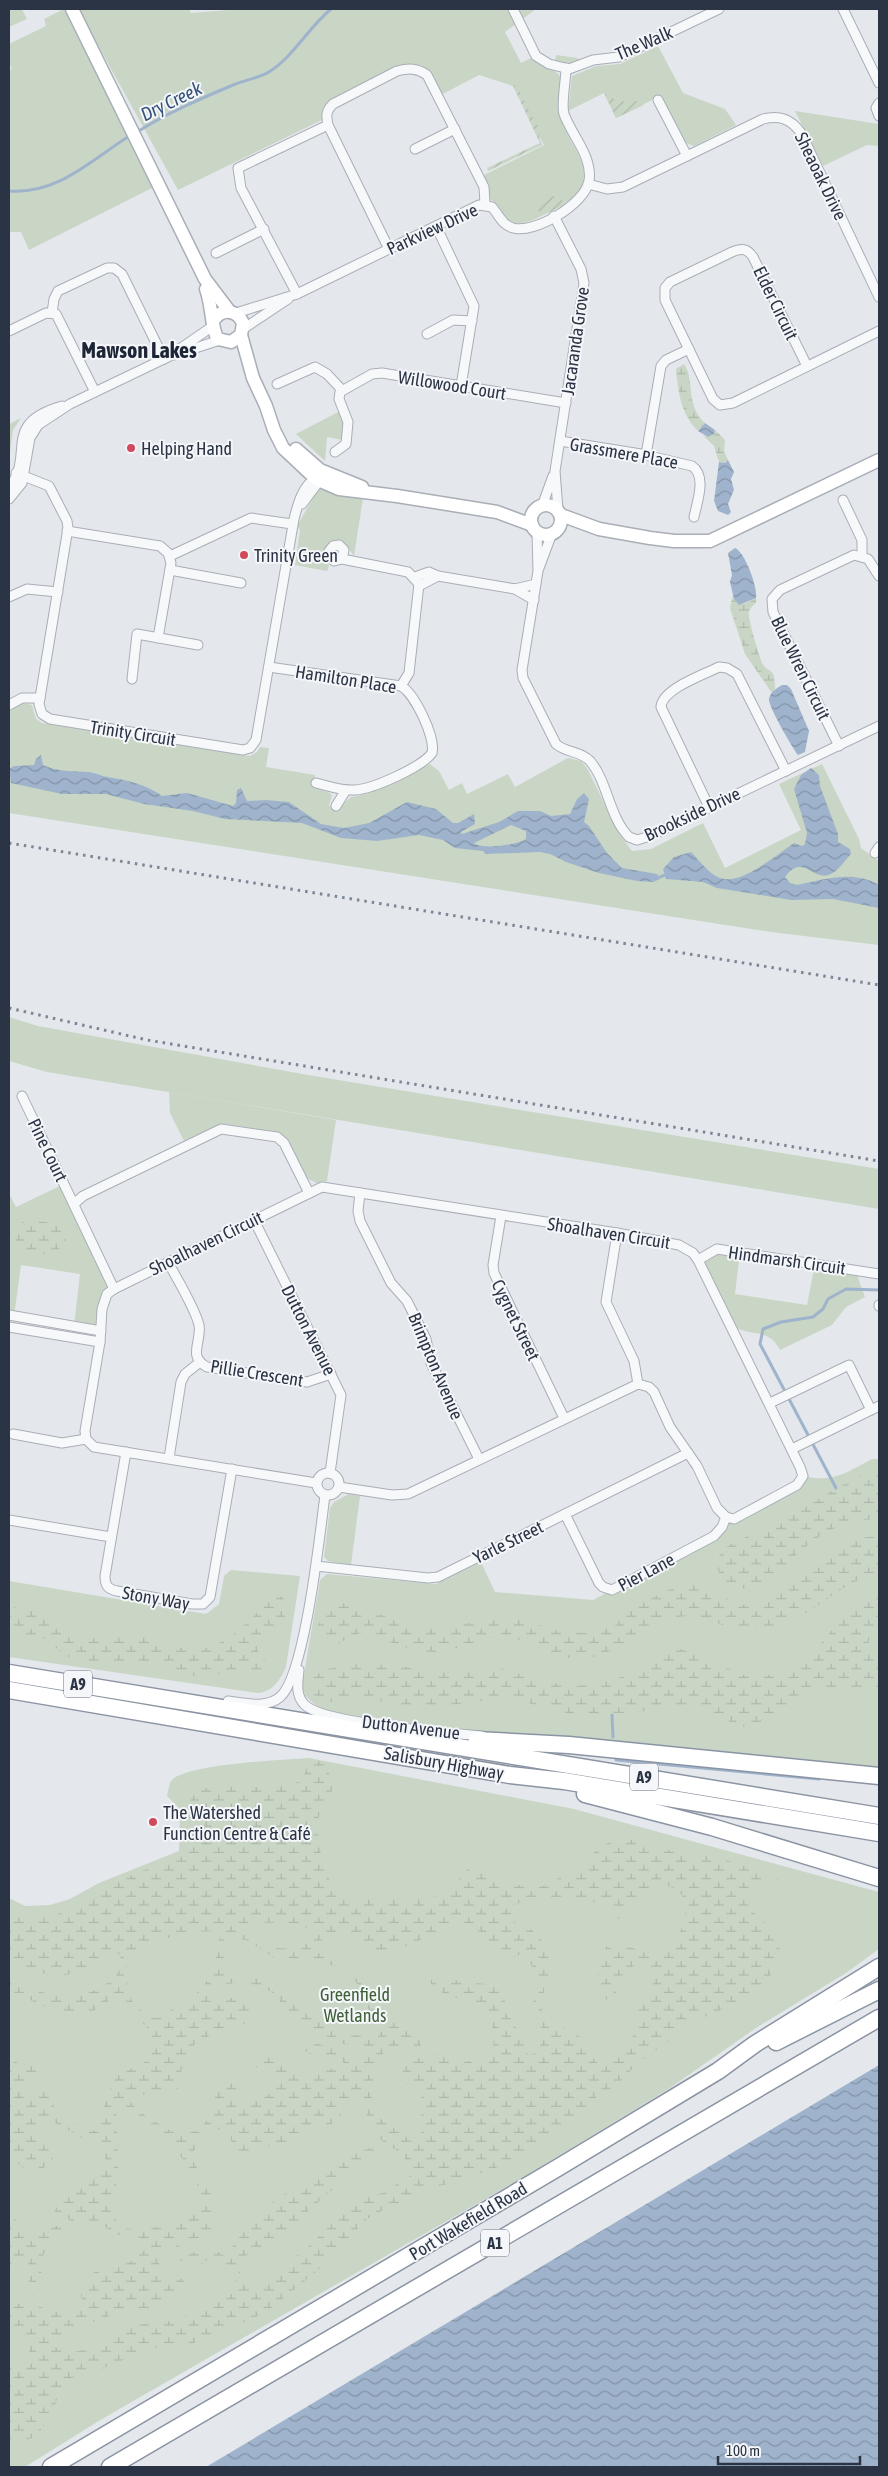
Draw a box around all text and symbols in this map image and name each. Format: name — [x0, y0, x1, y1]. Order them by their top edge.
street label: The Walk — [612, 21, 676, 64]
water label: Dry Creek — [137, 76, 206, 125]
street label: Sheaoak Drive — [791, 129, 851, 223]
street label: Parkview Drive — [383, 199, 481, 259]
street label: Elder Circuit — [749, 263, 803, 343]
street label: Jacaranda Grove — [557, 286, 593, 396]
district label: Mawson Lakes — [81, 337, 197, 363]
street label: Willowood Court — [397, 366, 507, 404]
street label: Grassmere Place — [568, 433, 680, 473]
place label: Helping Hand — [141, 438, 232, 459]
marker: Helping Hand — [125, 442, 137, 454]
place label: Trinity Green — [254, 545, 338, 566]
marker: Trinity Green — [238, 549, 250, 561]
street label: Blue Wren Circuit — [767, 613, 835, 723]
street label: Hamilton Place — [294, 661, 398, 697]
street label: Trinity Circuit — [89, 716, 177, 750]
street label: Brookside Drive — [641, 783, 743, 845]
street label: Pine Court — [24, 1115, 72, 1185]
street label: Shoalhaven Circuit — [146, 1206, 266, 1280]
street label: Shoalhaven Circuit — [546, 1213, 672, 1253]
street label: Hindmarsh Circuit — [727, 1241, 847, 1279]
street label: Cygnet Street — [487, 1276, 545, 1364]
street label: Dutton Avenue — [277, 1281, 341, 1379]
street label: Brimpton Avenue — [404, 1309, 468, 1423]
street label: Pillie Crescent — [209, 1355, 305, 1391]
street label: Yarle Street — [470, 1516, 546, 1568]
street label: Pier Lane — [614, 1548, 678, 1596]
street label: Stony Way — [121, 1582, 191, 1614]
road number: A9 — [64, 1670, 92, 1698]
street label: Dutton Avenue — [361, 1711, 461, 1743]
street label: Salisbury Highway — [383, 1742, 505, 1784]
road number: A9 — [630, 1764, 658, 1790]
place label: The Watershed Function Centre & Café — [163, 1802, 311, 1844]
marker: The Watershed Function Centre & Café — [147, 1816, 159, 1828]
park label: Greenfield Wetlands — [320, 1984, 390, 2026]
street label: Port Wakefield Road — [405, 2178, 531, 2264]
road number: A1 — [481, 2230, 509, 2256]
scale bar — [718, 2434, 860, 2466]
text: 100 m — [726, 2442, 760, 2459]

